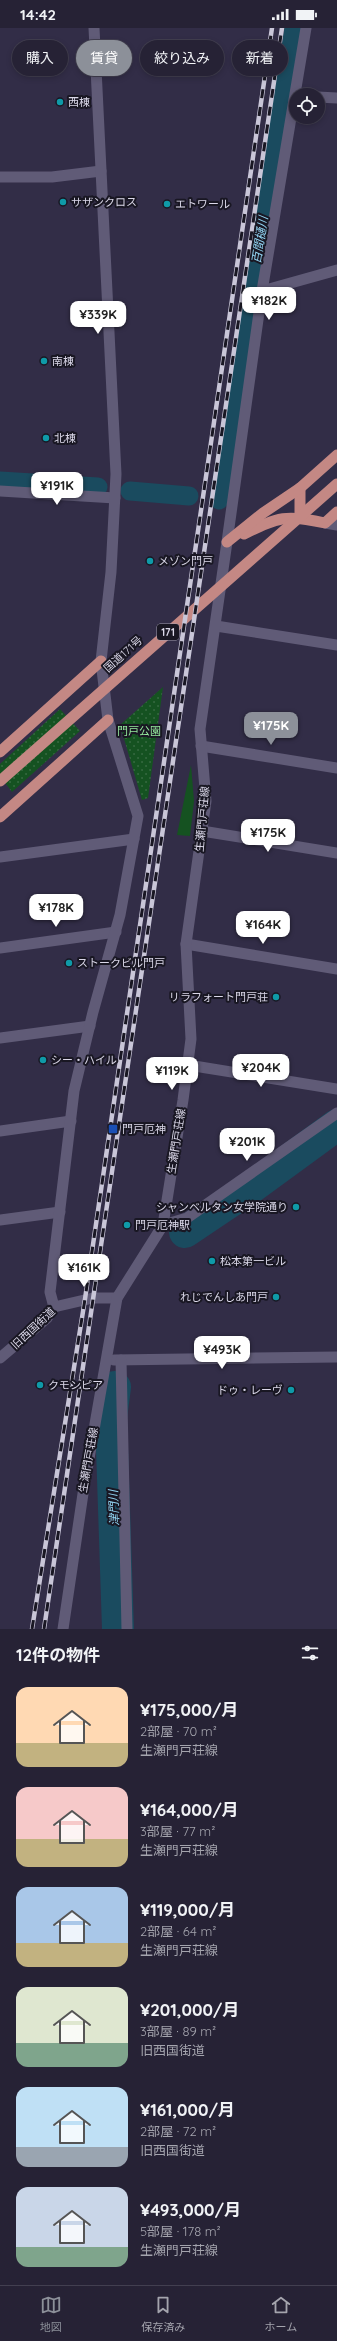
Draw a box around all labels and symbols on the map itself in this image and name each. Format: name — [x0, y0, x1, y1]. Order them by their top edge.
place label: 西棟 — [68, 95, 90, 109]
marker: 西棟 — [55, 97, 65, 107]
place label: サザンクロス — [71, 195, 137, 209]
marker: サザンクロス — [58, 197, 68, 207]
place label: エトワール — [175, 197, 230, 211]
marker: エトワール — [162, 199, 172, 209]
water label: 百間樋川 — [248, 213, 271, 265]
pin: ¥182K — [241, 287, 297, 321]
pin: ¥339K — [70, 301, 126, 335]
place label: 南棟 — [52, 354, 74, 368]
marker: 南棟 — [39, 356, 49, 366]
place label: 北棟 — [54, 431, 76, 445]
marker: 北棟 — [41, 433, 51, 443]
pin: ¥191K — [29, 472, 85, 506]
place label: メゾン門戸 — [158, 554, 213, 568]
marker: メゾン門戸 — [145, 556, 155, 566]
road number: 171 — [157, 624, 179, 640]
street label: 国道171号 — [101, 633, 145, 675]
pin: ¥175K — [243, 712, 299, 746]
park label: 門戸公園 — [117, 724, 161, 738]
street label: 生瀬門戸荘線 — [192, 786, 212, 852]
pin: ¥175K — [240, 819, 296, 853]
pin: ¥178K — [28, 894, 84, 928]
pin: ¥164K — [235, 911, 291, 945]
place label: ストークビル門戸 — [77, 956, 165, 970]
marker: ストークビル門戸 — [64, 958, 74, 968]
place label: リラフォート門戸荘 — [169, 990, 268, 1004]
marker: リラフォート門戸荘 — [271, 992, 281, 1002]
place label: シー・ハイル — [51, 1053, 117, 1067]
pin: ¥204K — [233, 1054, 289, 1088]
marker: シー・ハイル — [38, 1055, 48, 1065]
pin: ¥119K — [144, 1057, 200, 1091]
street label: 生瀬門戸荘線 — [164, 1107, 188, 1175]
place label: 門戸厄神 — [122, 1122, 166, 1136]
marker: 門戸厄神 — [107, 1123, 119, 1135]
pin: ¥201K — [219, 1128, 275, 1162]
place label: シャンベルタン女学院通り — [156, 1200, 288, 1214]
marker: シャンベルタン女学院通り — [291, 1202, 301, 1212]
place label: 門戸厄神駅 — [135, 1218, 190, 1232]
marker: 門戸厄神駅 — [122, 1220, 132, 1230]
pin: ¥161K — [56, 1254, 112, 1288]
place label: 松本第一ビル — [220, 1254, 286, 1268]
marker: 松本第一ビル — [207, 1256, 217, 1266]
place label: れじでんしあ門戸 — [180, 1290, 268, 1304]
marker: れじでんしあ門戸 — [271, 1292, 281, 1302]
street label: 旧西国街道 — [8, 1304, 58, 1352]
pin: ¥493K — [194, 1336, 250, 1370]
place label: クモンピア — [48, 1378, 103, 1392]
marker: クモンピア — [35, 1380, 45, 1390]
place label: ドゥ・レーヴ — [217, 1383, 283, 1397]
marker: ドゥ・レーヴ — [286, 1385, 296, 1395]
street label: 生瀬門戸荘線 — [75, 1426, 101, 1494]
water label: 津門川 — [105, 1488, 122, 1526]

